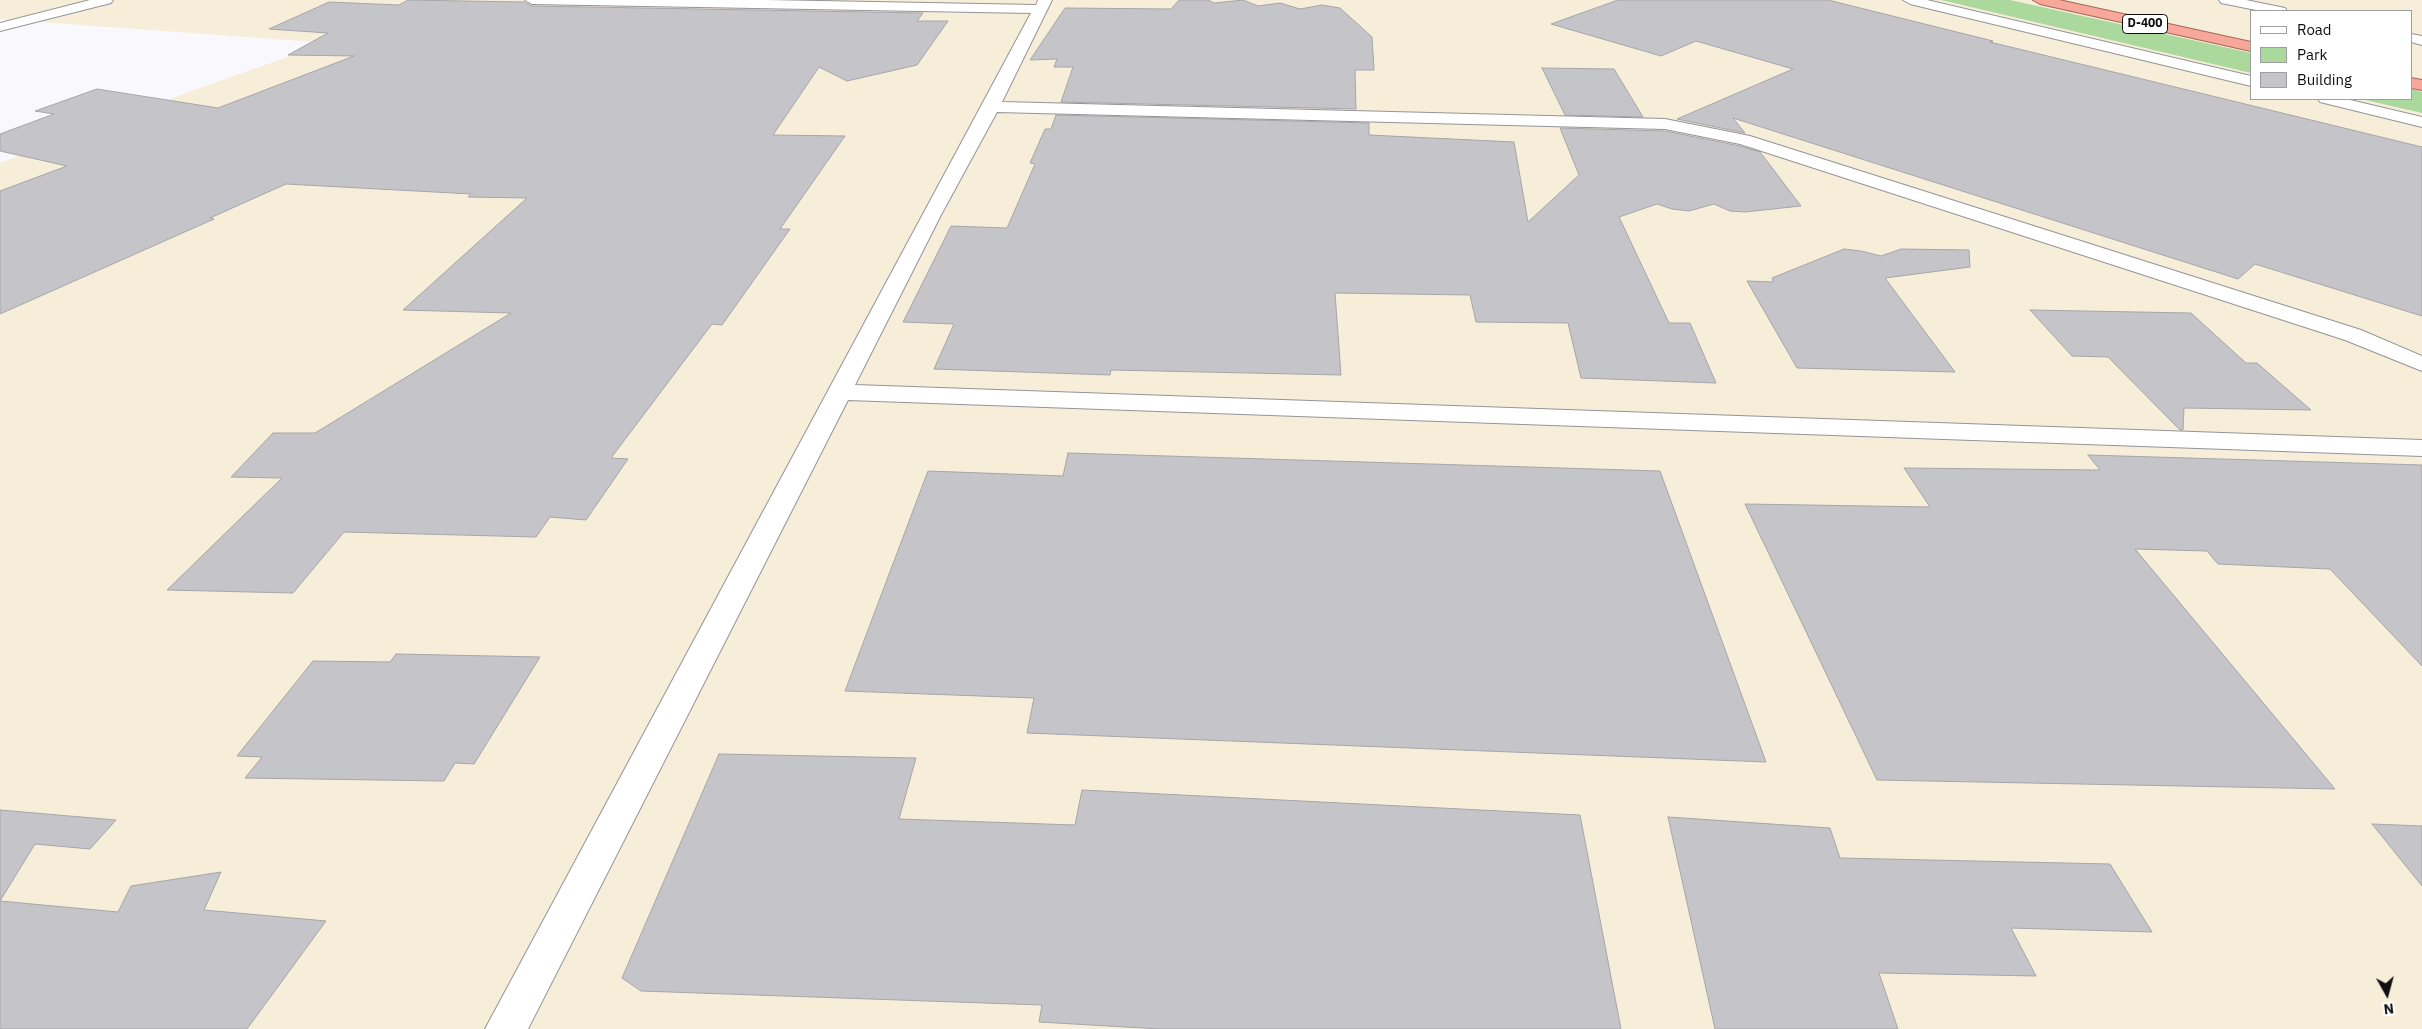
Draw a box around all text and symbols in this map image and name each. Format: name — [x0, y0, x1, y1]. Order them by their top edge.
legend — [2250, 10, 2412, 100]
road number: D-400 — [2122, 14, 2168, 34]
text: Road — [2297, 20, 2332, 39]
text: Park — [2297, 45, 2327, 64]
text: Building — [2297, 70, 2352, 89]
north arrow — [2362, 969, 2412, 1019]
text: N — [2383, 999, 2395, 1018]

